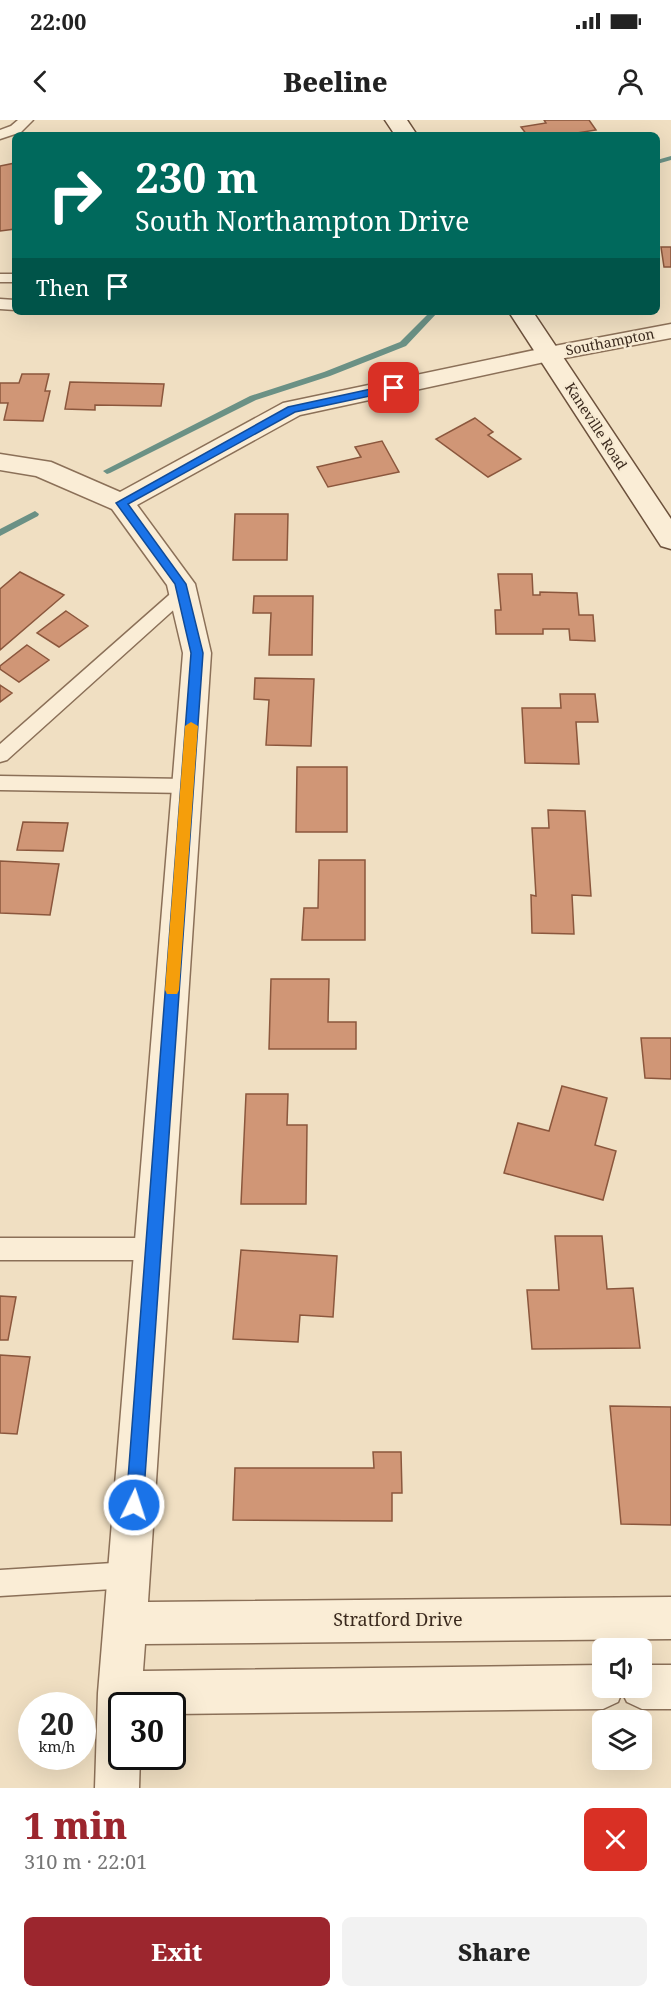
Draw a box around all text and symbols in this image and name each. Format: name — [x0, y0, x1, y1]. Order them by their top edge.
text: 22:00 — [30, 6, 86, 36]
text: Beeline — [283, 63, 388, 100]
icon: back — [24, 65, 57, 98]
icon: person — [614, 65, 647, 98]
text: 230 m — [135, 148, 259, 205]
icon: right — [36, 156, 114, 234]
text: South Northampton Drive — [135, 202, 470, 239]
icon: arrive — [101, 270, 134, 303]
text: Then — [36, 272, 89, 302]
street label: Southampton — [564, 324, 656, 359]
pin — [368, 362, 419, 413]
icon: arrive — [377, 371, 410, 404]
street label: Kaneville Road — [561, 378, 632, 473]
position arrow — [102, 1473, 166, 1537]
street label: Stratford Drive — [333, 1607, 463, 1631]
map controls — [592, 1638, 652, 1770]
button: sound — [592, 1638, 652, 1698]
speed limit sign: 30 — [108, 1692, 186, 1770]
text: 20 — [40, 1703, 74, 1744]
button: layers — [592, 1710, 652, 1770]
text: km/h — [39, 1736, 75, 1756]
text: 1 min — [24, 1801, 127, 1850]
button: close — [584, 1808, 647, 1871]
text: 310 m · 22:01 — [24, 1848, 147, 1875]
button: Exit — [24, 1917, 330, 1986]
button: Share — [342, 1917, 647, 1986]

